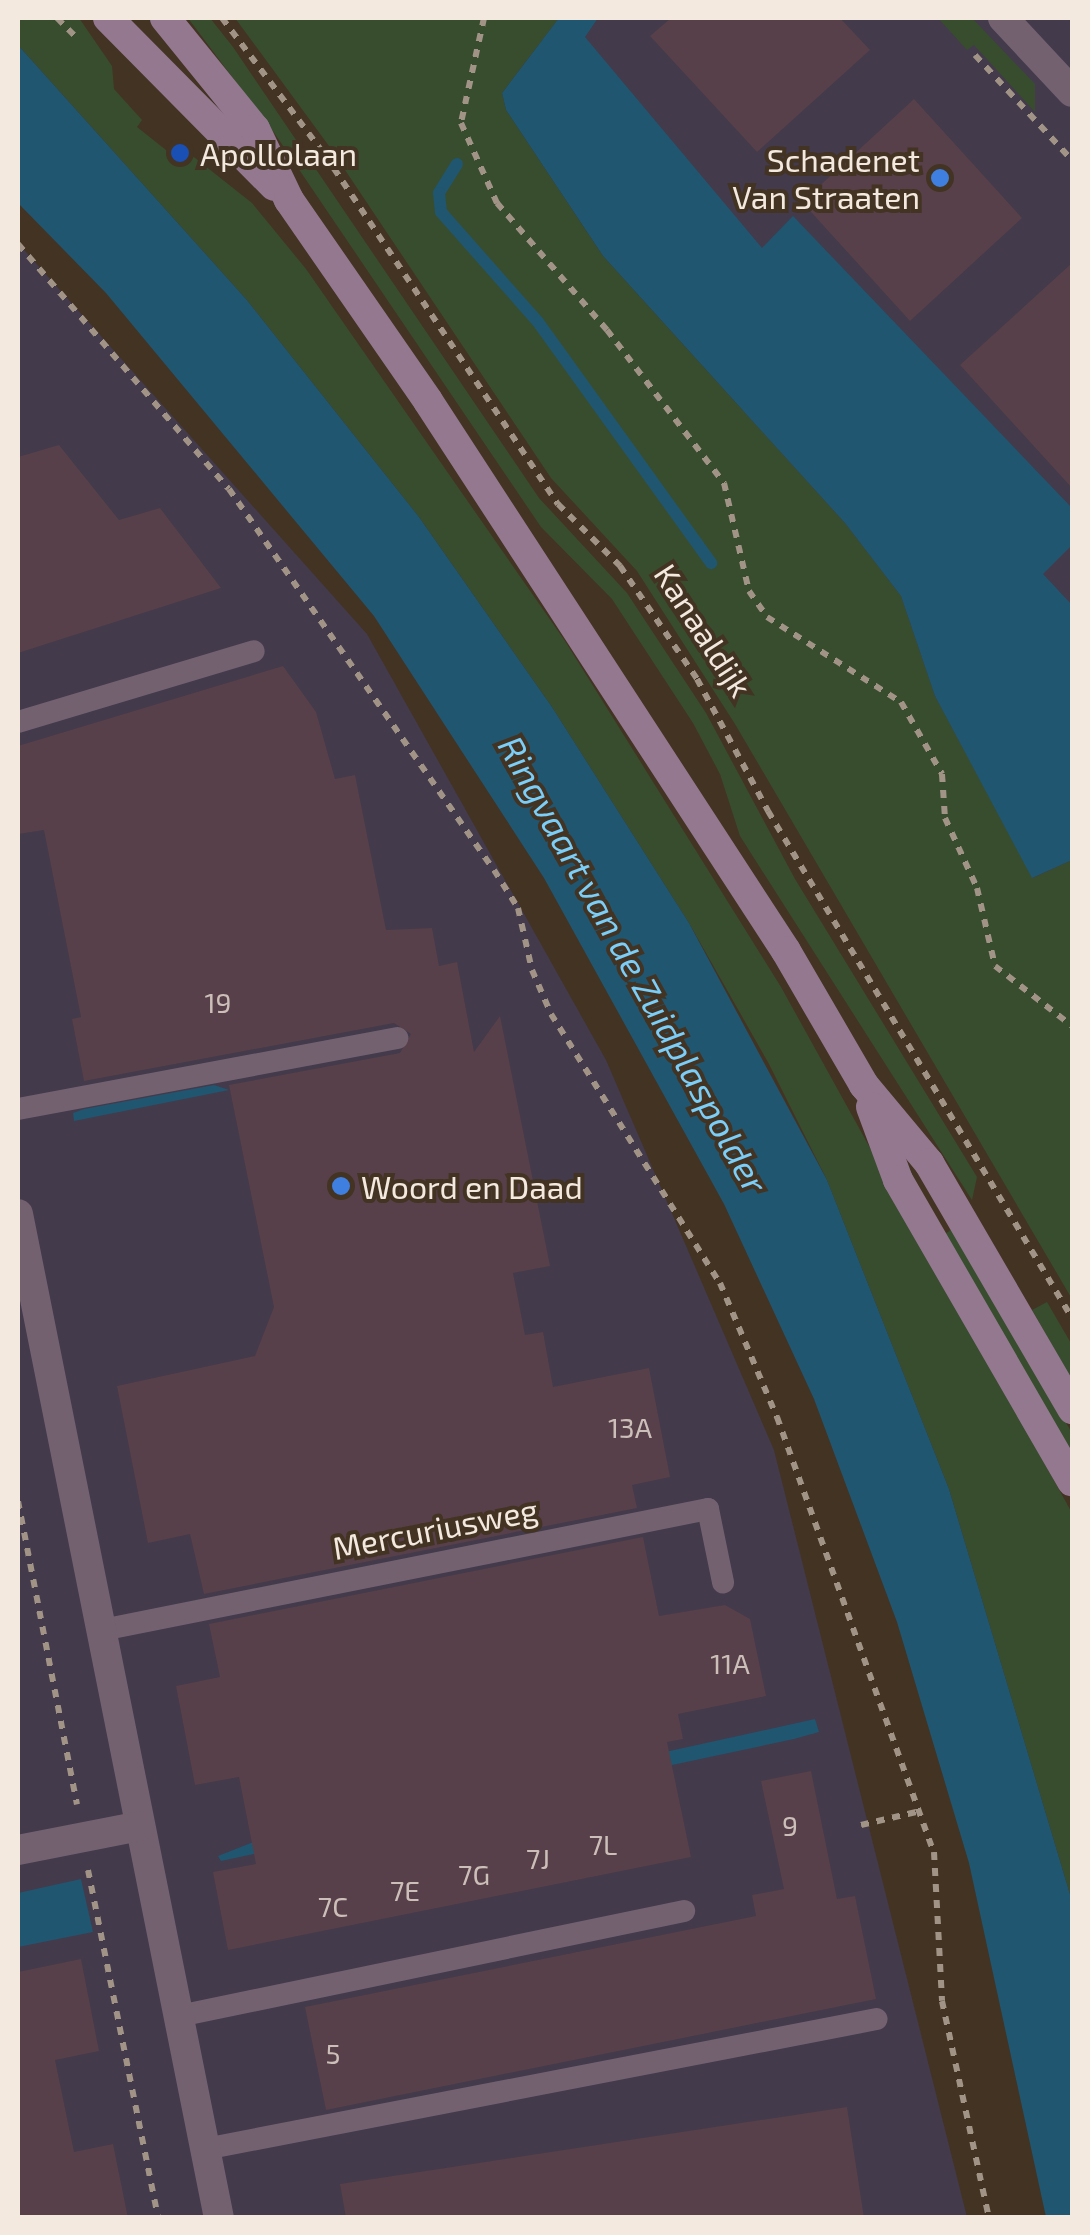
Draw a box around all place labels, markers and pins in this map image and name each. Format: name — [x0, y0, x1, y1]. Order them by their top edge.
place label: Apollolaan — [200, 134, 357, 172]
place label: Schadenet Van Straaten — [732, 141, 920, 216]
marker: Apollolaan — [169, 142, 191, 164]
marker: Schadenet Van Straaten — [929, 167, 951, 189]
place label: Woord en Daad — [361, 1167, 583, 1205]
marker: Woord en Daad — [330, 1175, 352, 1197]

